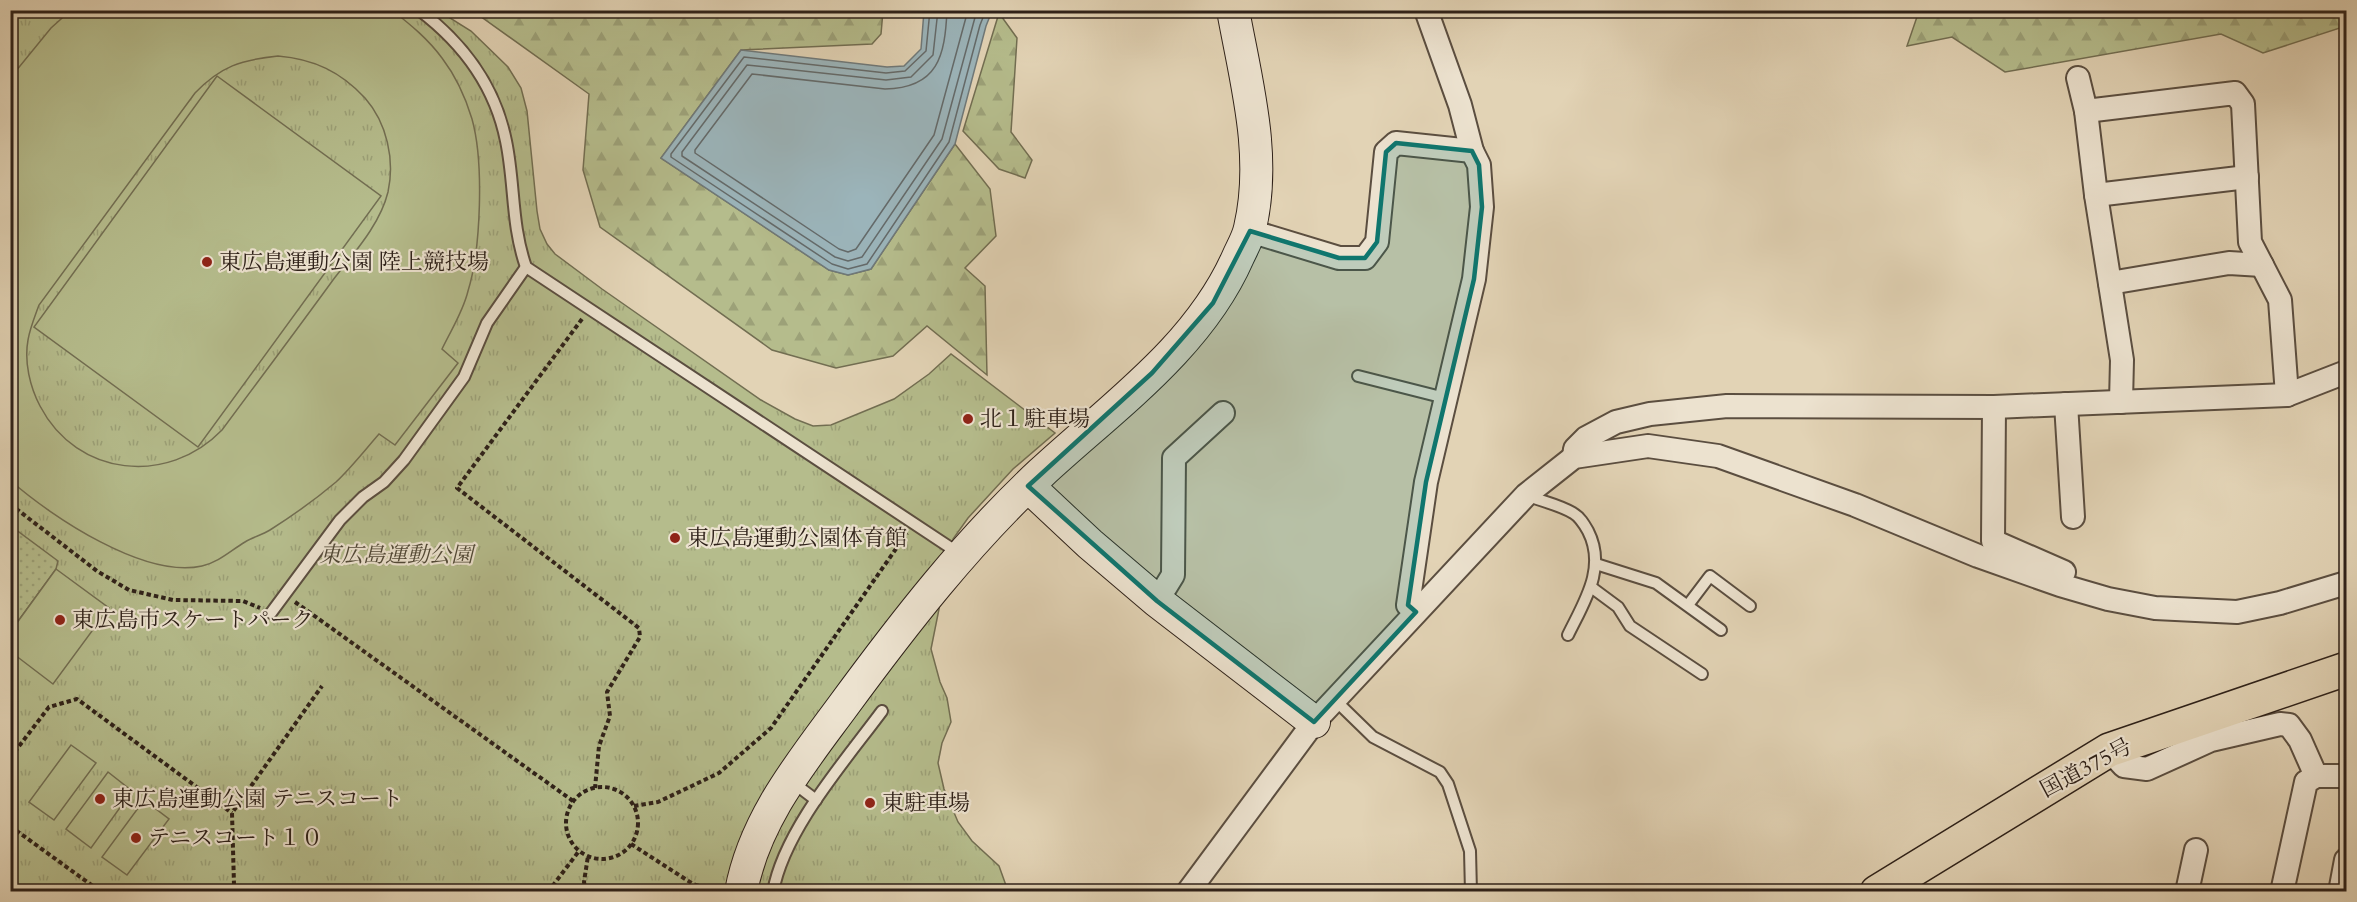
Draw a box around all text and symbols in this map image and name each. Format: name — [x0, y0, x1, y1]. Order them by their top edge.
place label: 東広島運動公園 陸上競技場 — [219, 247, 489, 277]
marker: 東広島運動公園 陸上競技場 — [200, 255, 214, 269]
place label: 北１駐車場 — [980, 404, 1090, 434]
marker: 北１駐車場 — [961, 412, 975, 426]
place label: 東広島運動公園体育館 — [687, 523, 907, 553]
marker: 東広島運動公園体育館 — [668, 531, 682, 545]
park label: 東広島運動公園 — [319, 540, 476, 570]
place label: 東広島市スケートパーク — [72, 605, 314, 635]
marker: 東広島市スケートパーク — [53, 613, 67, 627]
street label: 国道375号 — [2035, 731, 2137, 805]
place label: 東広島運動公園 テニスコート — [112, 784, 403, 814]
place label: 東駐車場 — [882, 788, 970, 818]
marker: 東広島運動公園 テニスコート — [93, 792, 107, 806]
marker: 東駐車場 — [863, 796, 877, 810]
place label: テニスコート１０ — [148, 823, 323, 853]
marker: テニスコート１０ — [129, 831, 143, 845]

